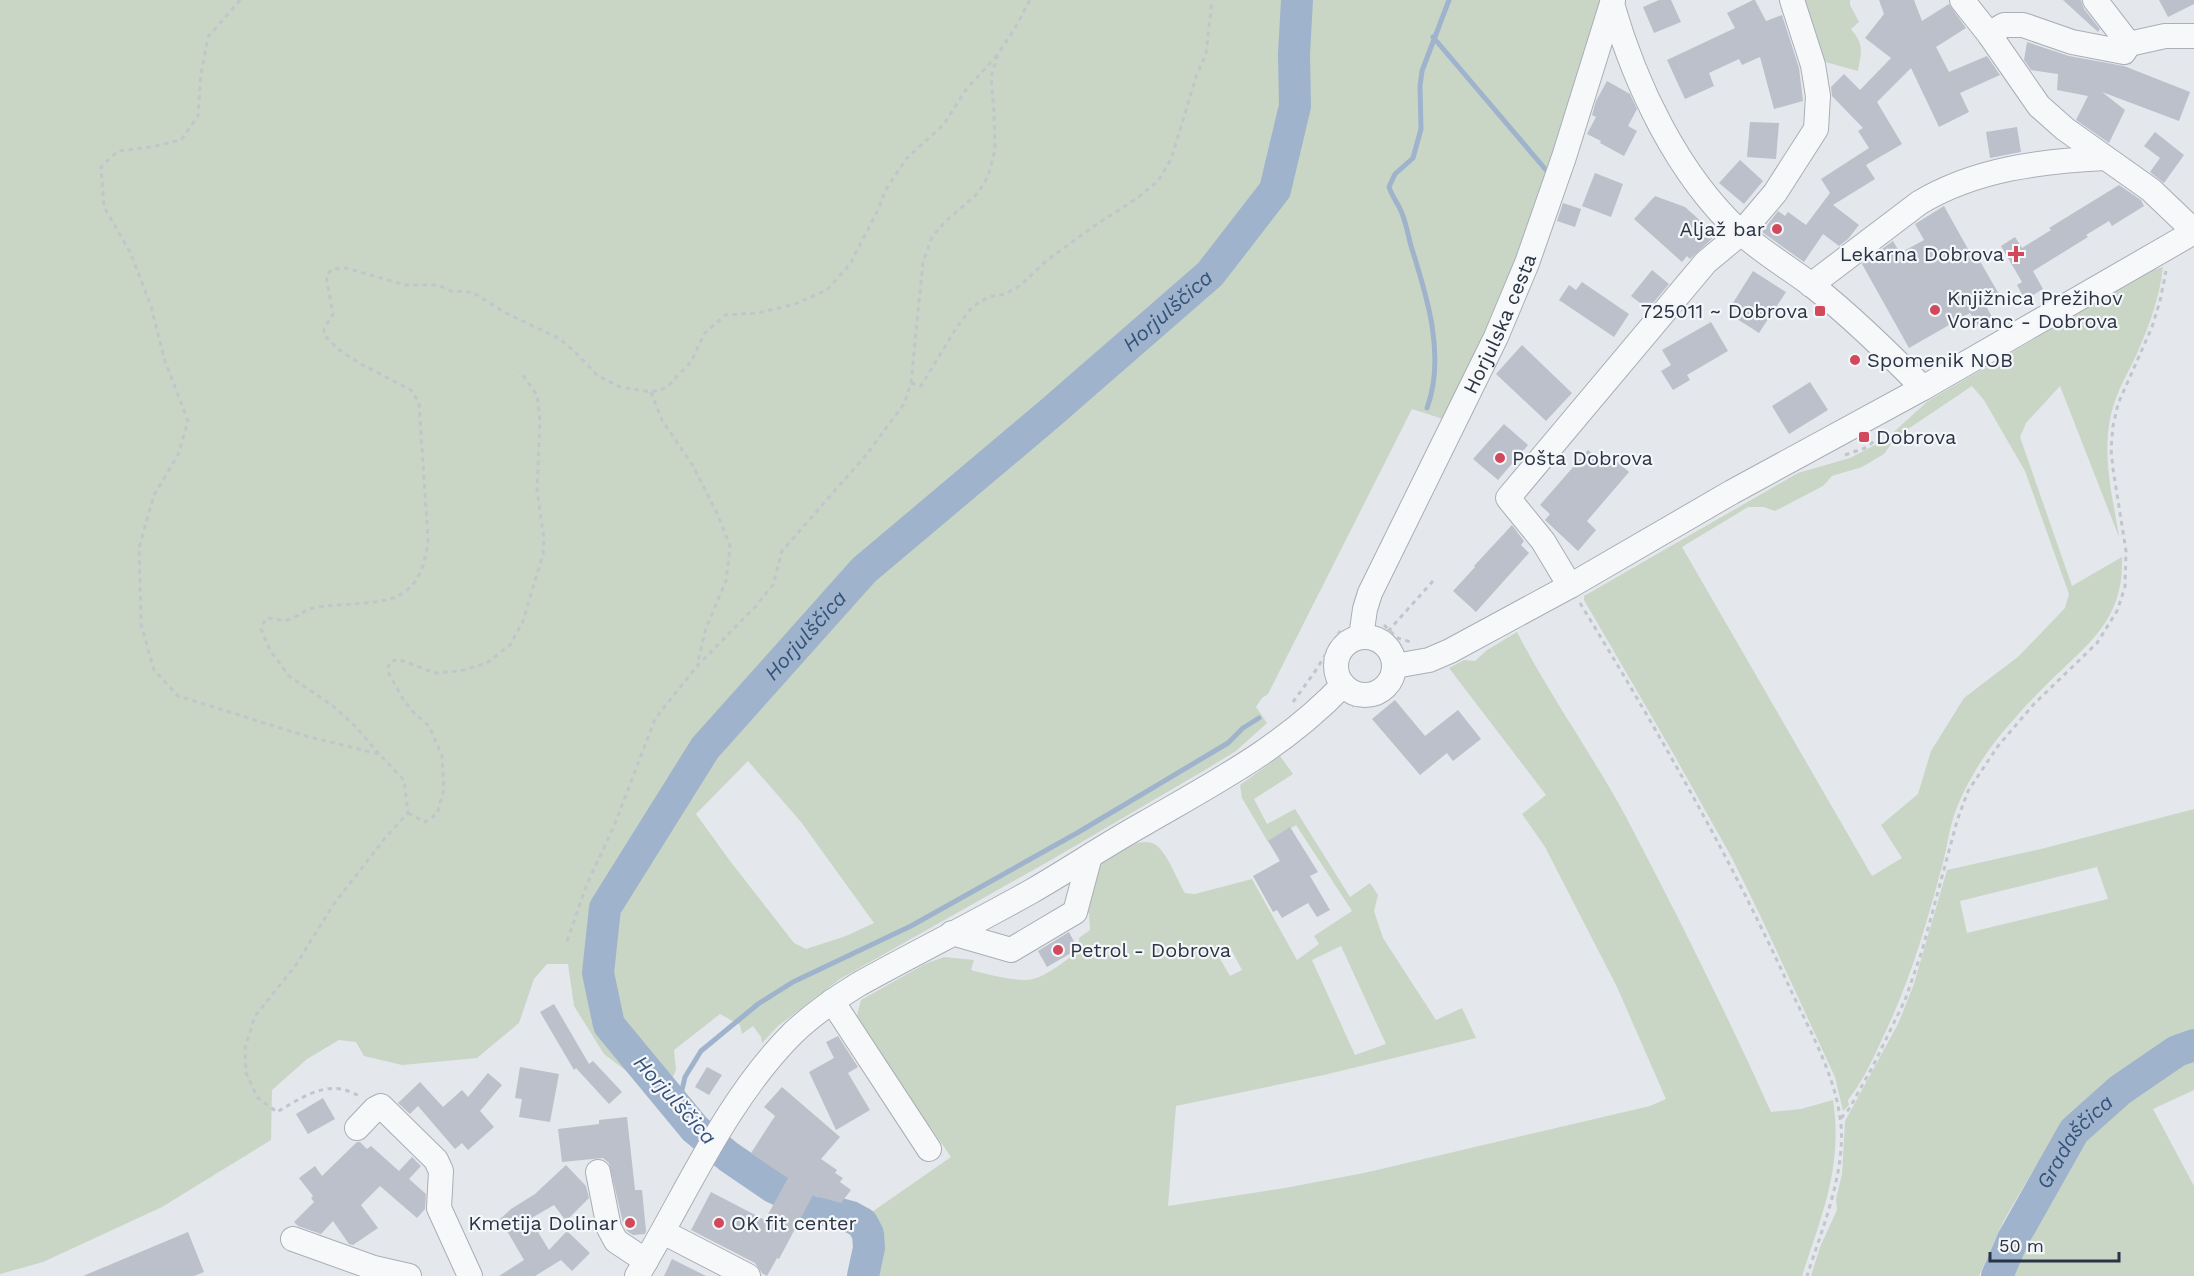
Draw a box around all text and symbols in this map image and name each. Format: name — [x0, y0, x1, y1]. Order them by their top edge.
place label: Aljaž bar — [1680, 217, 1765, 241]
marker: Aljaž bar — [1770, 222, 1784, 236]
place label: Lekarna Dobrova — [1840, 242, 2004, 266]
marker: Lekarna Dobrova — [2009, 247, 2023, 261]
street label: Horjulska cesta — [1458, 251, 1541, 398]
water label: Horjulščica — [1117, 264, 1218, 356]
place label: Knjižnica Prežihov Voranc - Dobrova — [1947, 286, 2123, 333]
place label: 725011 ~ Dobrova — [1641, 299, 1808, 323]
marker: Knjižnica Prežihov Voranc - Dobrova — [1928, 303, 1942, 317]
marker: 725011 ~ Dobrova — [1813, 304, 1827, 318]
place label: Spomenik NOB — [1867, 348, 2013, 372]
marker: Spomenik NOB — [1848, 353, 1862, 367]
place label: Dobrova — [1876, 425, 1956, 449]
marker: Dobrova — [1857, 430, 1871, 444]
place label: Pošta Dobrova — [1512, 446, 1653, 470]
marker: Pošta Dobrova — [1493, 451, 1507, 465]
water label: Horjulščica — [759, 585, 852, 685]
place label: Petrol - Dobrova — [1070, 938, 1231, 962]
marker: Petrol - Dobrova — [1051, 943, 1065, 957]
water label: Horjulščica — [629, 1050, 722, 1149]
water label: Gradaščica — [2031, 1089, 2118, 1193]
place label: Kmetija Dolinar — [468, 1211, 618, 1235]
place label: OK fit center — [731, 1211, 857, 1235]
marker: Kmetija Dolinar — [623, 1216, 637, 1230]
marker: OK fit center — [712, 1216, 726, 1230]
scale bar — [1990, 1225, 2119, 1263]
text: 50 m — [1999, 1235, 2044, 1256]

